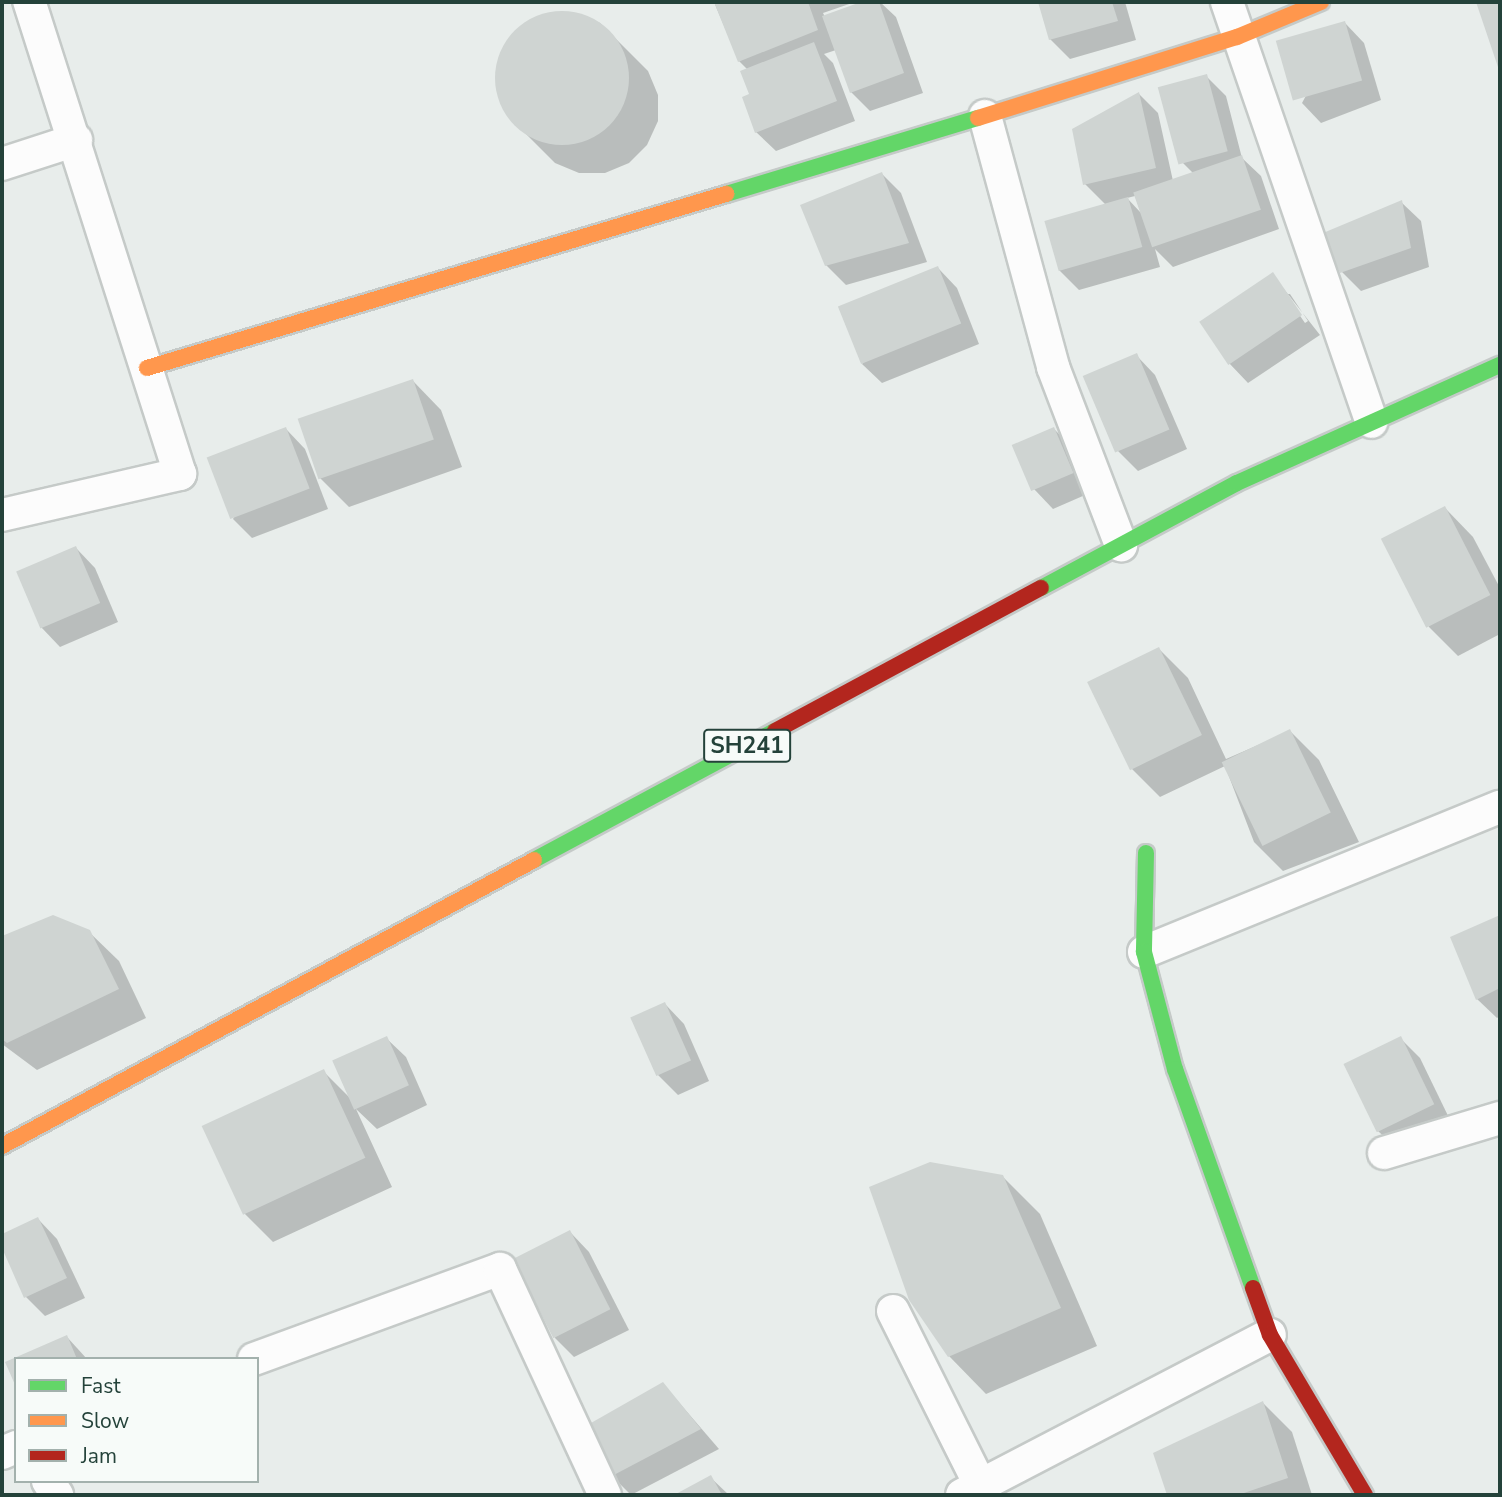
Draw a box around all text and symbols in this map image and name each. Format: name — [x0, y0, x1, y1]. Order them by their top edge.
road number: SH241 — [702, 726, 792, 766]
legend — [14, 1357, 259, 1483]
text: Fast — [81, 1372, 121, 1400]
text: Slow — [81, 1407, 129, 1435]
text: Jam — [81, 1442, 117, 1470]

